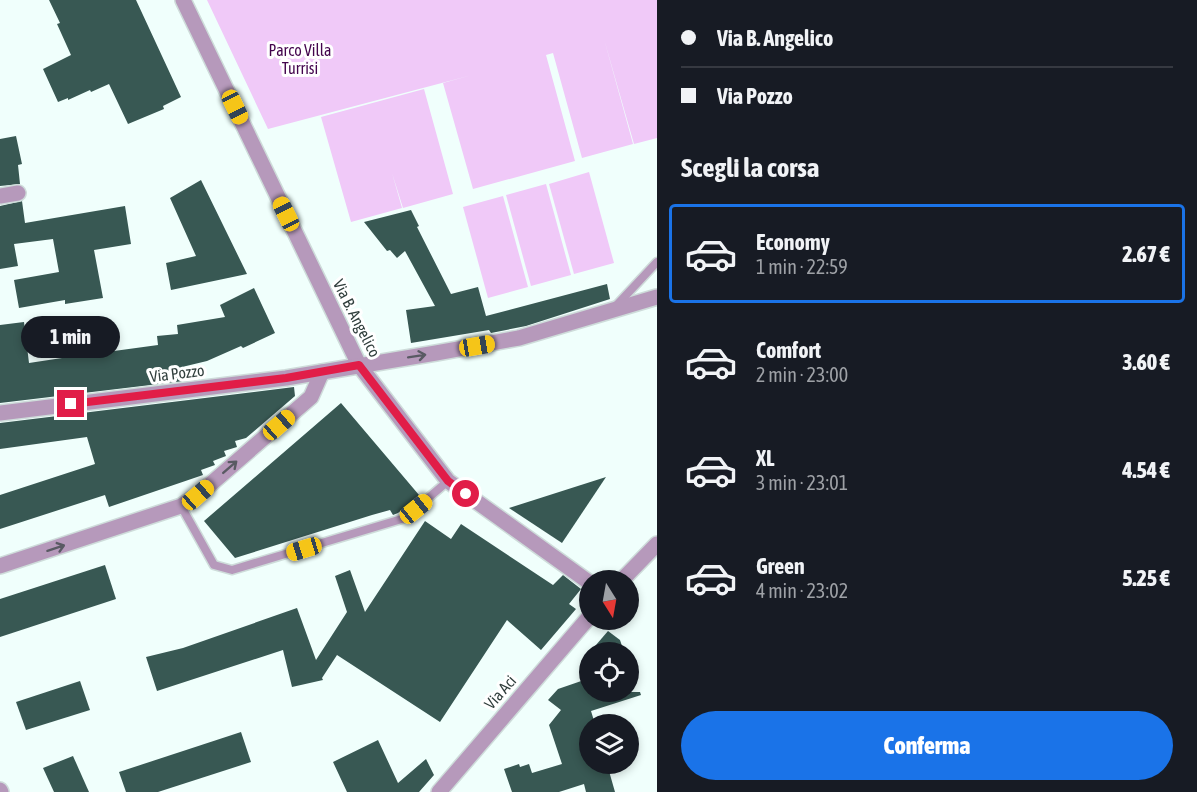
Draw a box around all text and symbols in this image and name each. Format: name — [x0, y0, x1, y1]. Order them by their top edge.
text: Via B. Angelico — [717, 25, 833, 51]
park label: Parco Villa Turrisi — [269, 41, 331, 77]
text: Via Pozzo — [717, 83, 793, 109]
car — [219, 87, 251, 127]
text: Scegli la corsa — [681, 152, 819, 183]
car — [270, 194, 302, 234]
icon: car — [684, 227, 738, 281]
text: Economy — [756, 229, 830, 255]
text: 2.67 € — [1122, 241, 1170, 267]
text: 1 min · 22:59 — [756, 255, 848, 278]
street label: Via B. Angelico — [329, 276, 384, 360]
callout: 1 min — [22, 317, 121, 359]
text: 1 min — [50, 325, 91, 348]
car — [458, 334, 496, 358]
icon: car — [684, 335, 738, 389]
text: Comfort — [756, 337, 821, 363]
text: 3.60 € — [1122, 349, 1170, 375]
one-way arrow — [406, 350, 426, 361]
street label: Via Pozzo — [149, 361, 205, 385]
text: 2 min · 23:00 — [756, 363, 848, 386]
route end — [57, 390, 84, 417]
car — [260, 406, 298, 444]
icon: car — [684, 443, 738, 497]
text: XL — [756, 445, 774, 471]
text: 4.54 € — [1122, 457, 1170, 483]
one-way arrow — [222, 460, 237, 474]
text: 3 min · 23:01 — [756, 471, 848, 494]
car — [179, 476, 217, 514]
route start — [452, 480, 479, 507]
car — [396, 491, 436, 527]
car — [284, 535, 324, 563]
one-way arrow — [46, 541, 65, 552]
icon: car — [684, 551, 738, 605]
text: Green — [756, 553, 805, 579]
text: 5.25 € — [1122, 565, 1170, 591]
north arrow — [579, 570, 639, 630]
map controls — [579, 570, 639, 774]
text: 4 min · 23:02 — [756, 579, 848, 602]
button: locate — [579, 642, 639, 702]
street label: Via Aci — [481, 672, 519, 712]
button: Conferma — [681, 711, 1173, 780]
button: layers — [579, 714, 639, 774]

